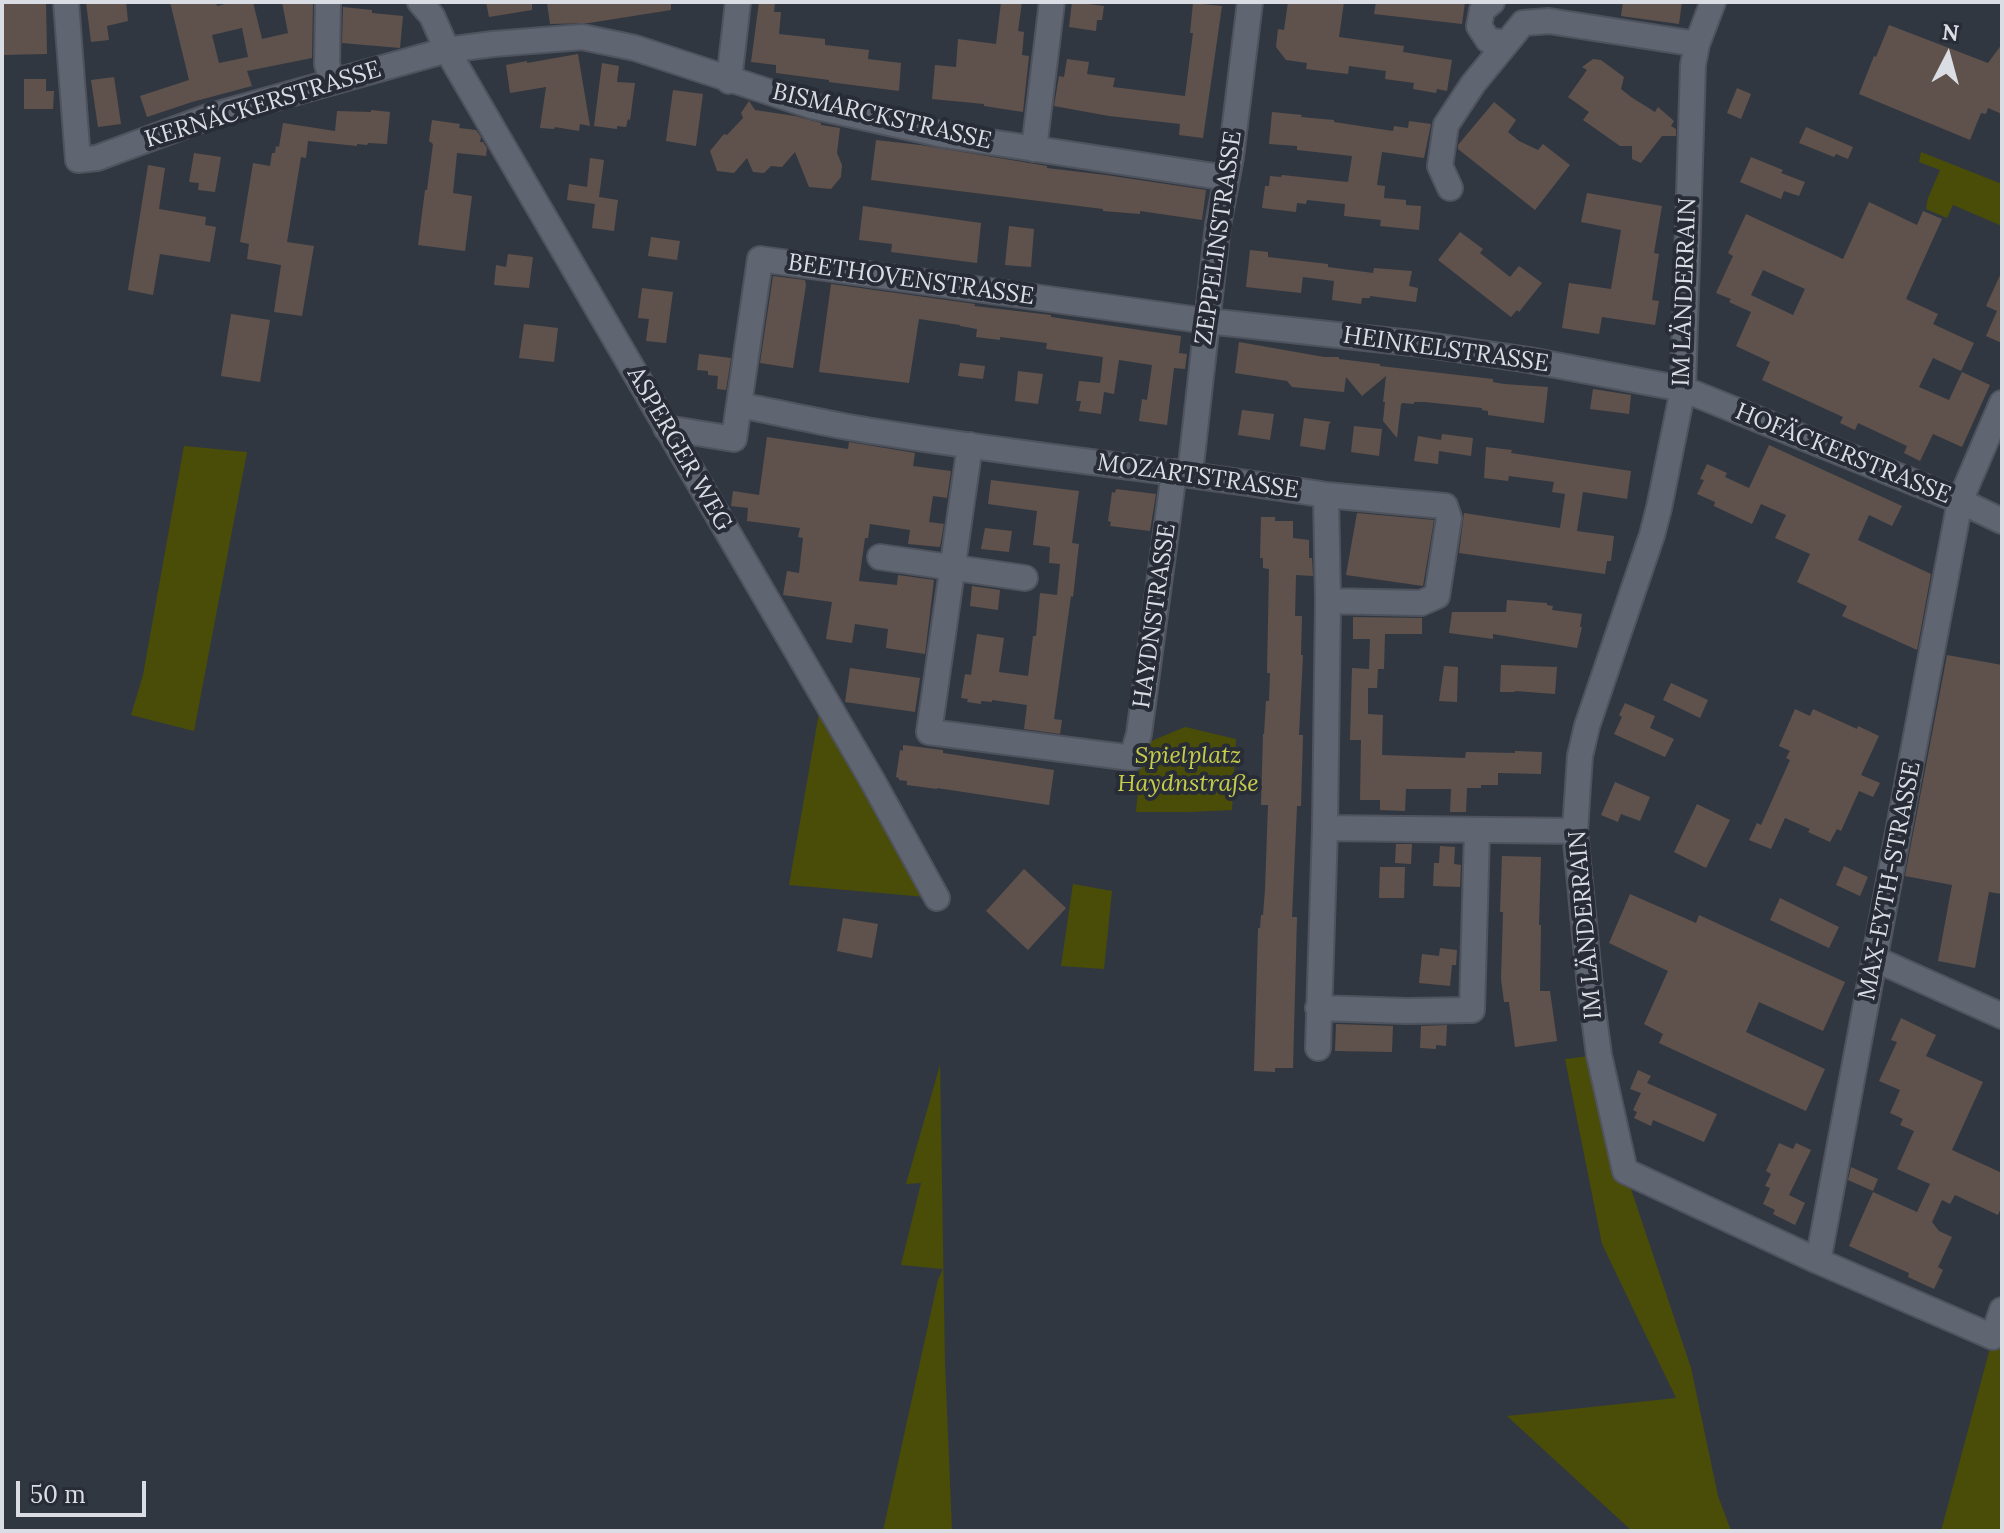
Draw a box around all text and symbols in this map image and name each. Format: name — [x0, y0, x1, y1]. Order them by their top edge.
north arrow — [1908, 16, 1988, 96]
text: N — [1941, 17, 1960, 47]
street label: KERNÄCKERSTRASSE — [142, 55, 384, 155]
street label: BISMARCKSTRASSE — [770, 78, 994, 156]
street label: ZEPPELINSTRASSE — [1190, 129, 1248, 347]
street label: IM LÄNDERRAIN — [1667, 197, 1703, 387]
street label: BEETHOVENSTRASSE — [786, 248, 1036, 312]
street label: HEINKELSTRASSE — [1341, 321, 1551, 379]
street label: ASPERGER WEG — [620, 362, 738, 536]
street label: HOFÄCKERSTRASSE — [1731, 398, 1955, 510]
street label: MOZARTSTRASSE — [1095, 449, 1301, 505]
street label: HAYDNSTRASSE — [1128, 522, 1182, 710]
park label: Spielplatz Haydnstraße — [1117, 742, 1259, 798]
street label: MAX-EYTH-STRASSE — [1853, 759, 1927, 1003]
street label: IM LÄNDERRAIN — [1563, 829, 1609, 1021]
scale bar — [20, 1465, 150, 1515]
text: 50 m — [30, 1479, 86, 1510]

